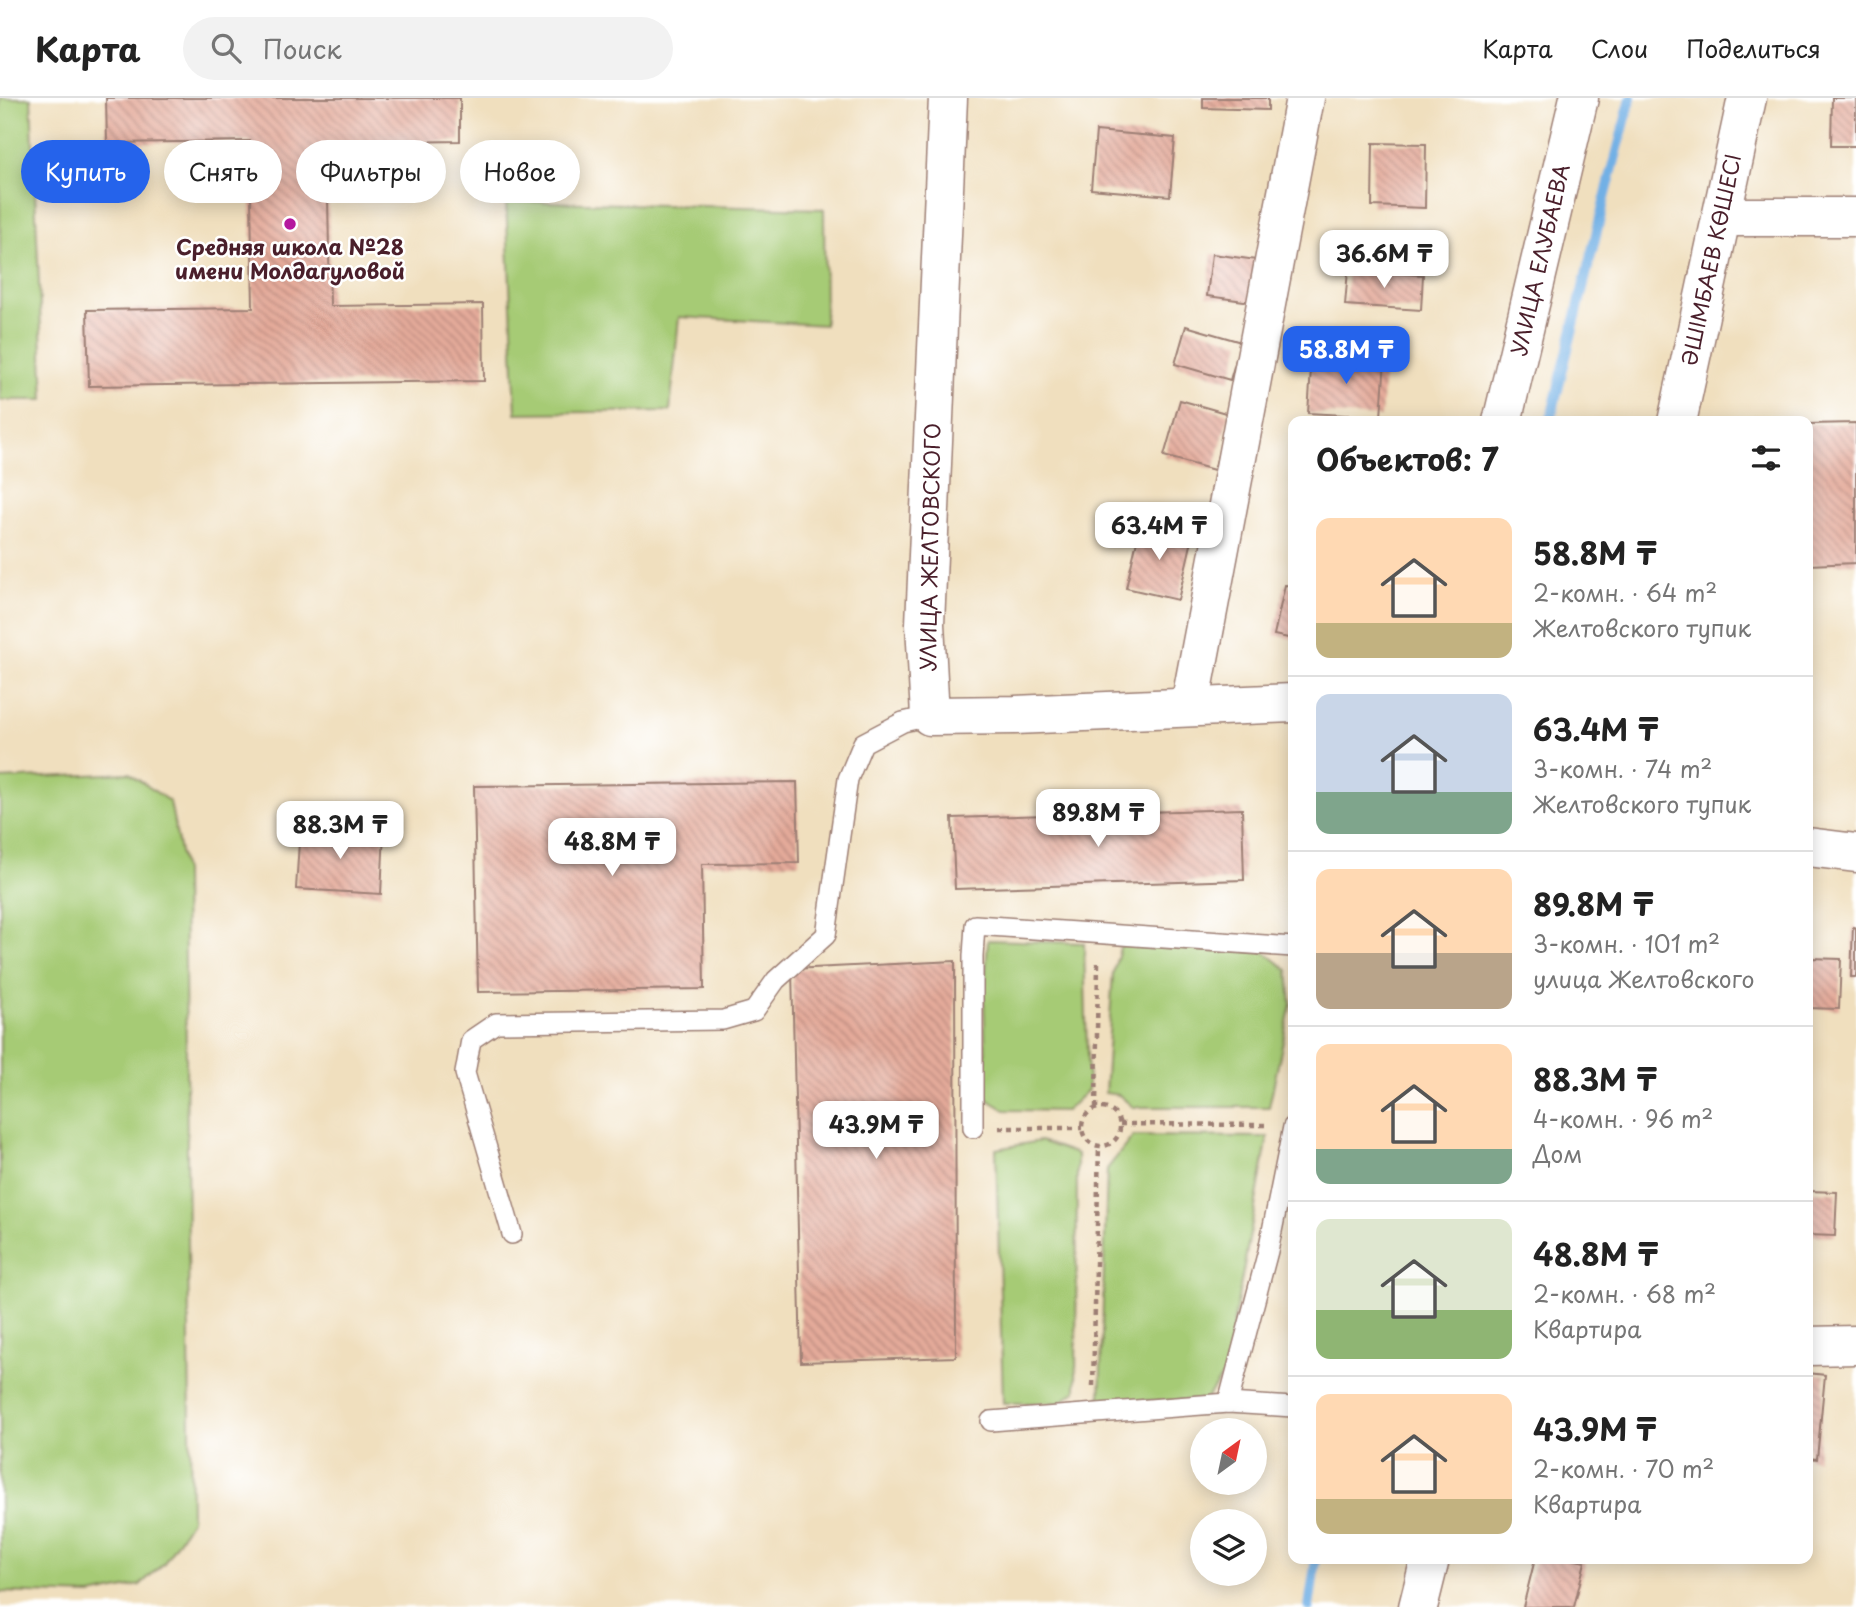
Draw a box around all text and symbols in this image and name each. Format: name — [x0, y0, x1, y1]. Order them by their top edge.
search box — [183, 17, 673, 80]
text: Карта — [35, 23, 141, 73]
icon: search — [207, 29, 245, 67]
text: Поиск — [263, 29, 342, 68]
text: Карта — [1482, 30, 1553, 66]
text: Слои — [1591, 30, 1648, 66]
text: Поделиться — [1686, 30, 1821, 66]
chip: Купить — [21, 140, 150, 203]
chip: Снять — [164, 140, 282, 203]
chip: Фильтры — [296, 140, 446, 203]
chip: Новое — [460, 140, 580, 203]
street label: ӘШІМБАЕВ КӨШЕСІ — [1672, 151, 1748, 368]
street label: УЛИЦА ЕЛУБАЕВА — [1501, 161, 1577, 359]
marker: Средняя школа №28 имени Молдагуловой — [282, 216, 298, 232]
place label: Средняя школа №28 имени Молдагуловой — [175, 230, 405, 286]
pin: 36.6M ₸ — [1319, 230, 1449, 290]
text: 36.6M ₸ — [1336, 235, 1432, 270]
pin: 58.8M ₸ — [1281, 327, 1411, 386]
text: 58.8M ₸ — [1299, 331, 1393, 366]
street label: УЛИЦА ЖЕЛТОВСКОГО — [911, 423, 947, 671]
text: Объектов: 7 — [1316, 436, 1499, 481]
icon: filters — [1747, 439, 1785, 477]
pin: 63.4M ₸ — [1094, 503, 1224, 562]
text: 63.4M ₸ — [1111, 507, 1207, 542]
text: 58.8M ₸ — [1533, 530, 1656, 575]
icon: home — [1372, 546, 1456, 630]
text: 2-комн. · 64 m² — [1533, 575, 1717, 610]
text: Желтовского тупик — [1533, 610, 1751, 645]
text: 63.4M ₸ — [1533, 706, 1658, 751]
icon: home — [1372, 722, 1456, 806]
text: 3-комн. · 74 m² — [1533, 751, 1712, 786]
text: Желтовского тупик — [1533, 786, 1751, 821]
pin: 89.8M ₸ — [1033, 790, 1163, 849]
text: 89.8M ₸ — [1052, 794, 1144, 829]
pin: 88.3M ₸ — [275, 802, 405, 861]
text: 88.3M ₸ — [293, 806, 387, 841]
pin: 48.8M ₸ — [547, 818, 677, 878]
text: 48.8M ₸ — [564, 823, 660, 858]
text: 89.8M ₸ — [1533, 881, 1653, 926]
icon: home — [1372, 897, 1456, 981]
text: 3-комн. · 101 m² — [1533, 926, 1720, 961]
text: улица Желтовского — [1533, 961, 1755, 996]
text: 88.3M ₸ — [1533, 1056, 1657, 1101]
icon: home — [1372, 1072, 1456, 1156]
text: 4-комн. · 96 m² — [1533, 1101, 1713, 1136]
pin: 43.9M ₸ — [811, 1102, 941, 1161]
text: 43.9M ₸ — [829, 1106, 923, 1141]
text: Дом — [1533, 1136, 1582, 1171]
text: 48.8M ₸ — [1533, 1231, 1658, 1276]
icon: home — [1372, 1247, 1456, 1331]
text: 2-комн. · 68 m² — [1533, 1276, 1716, 1311]
text: Квартира — [1533, 1311, 1641, 1346]
text: 43.9M ₸ — [1533, 1406, 1656, 1451]
north arrow — [1190, 1418, 1267, 1494]
map controls — [1190, 1418, 1267, 1586]
icon: home — [1372, 1422, 1456, 1506]
text: 2-комн. · 70 m² — [1533, 1451, 1714, 1486]
text: Квартира — [1533, 1486, 1641, 1521]
button: layers — [1190, 1509, 1267, 1586]

